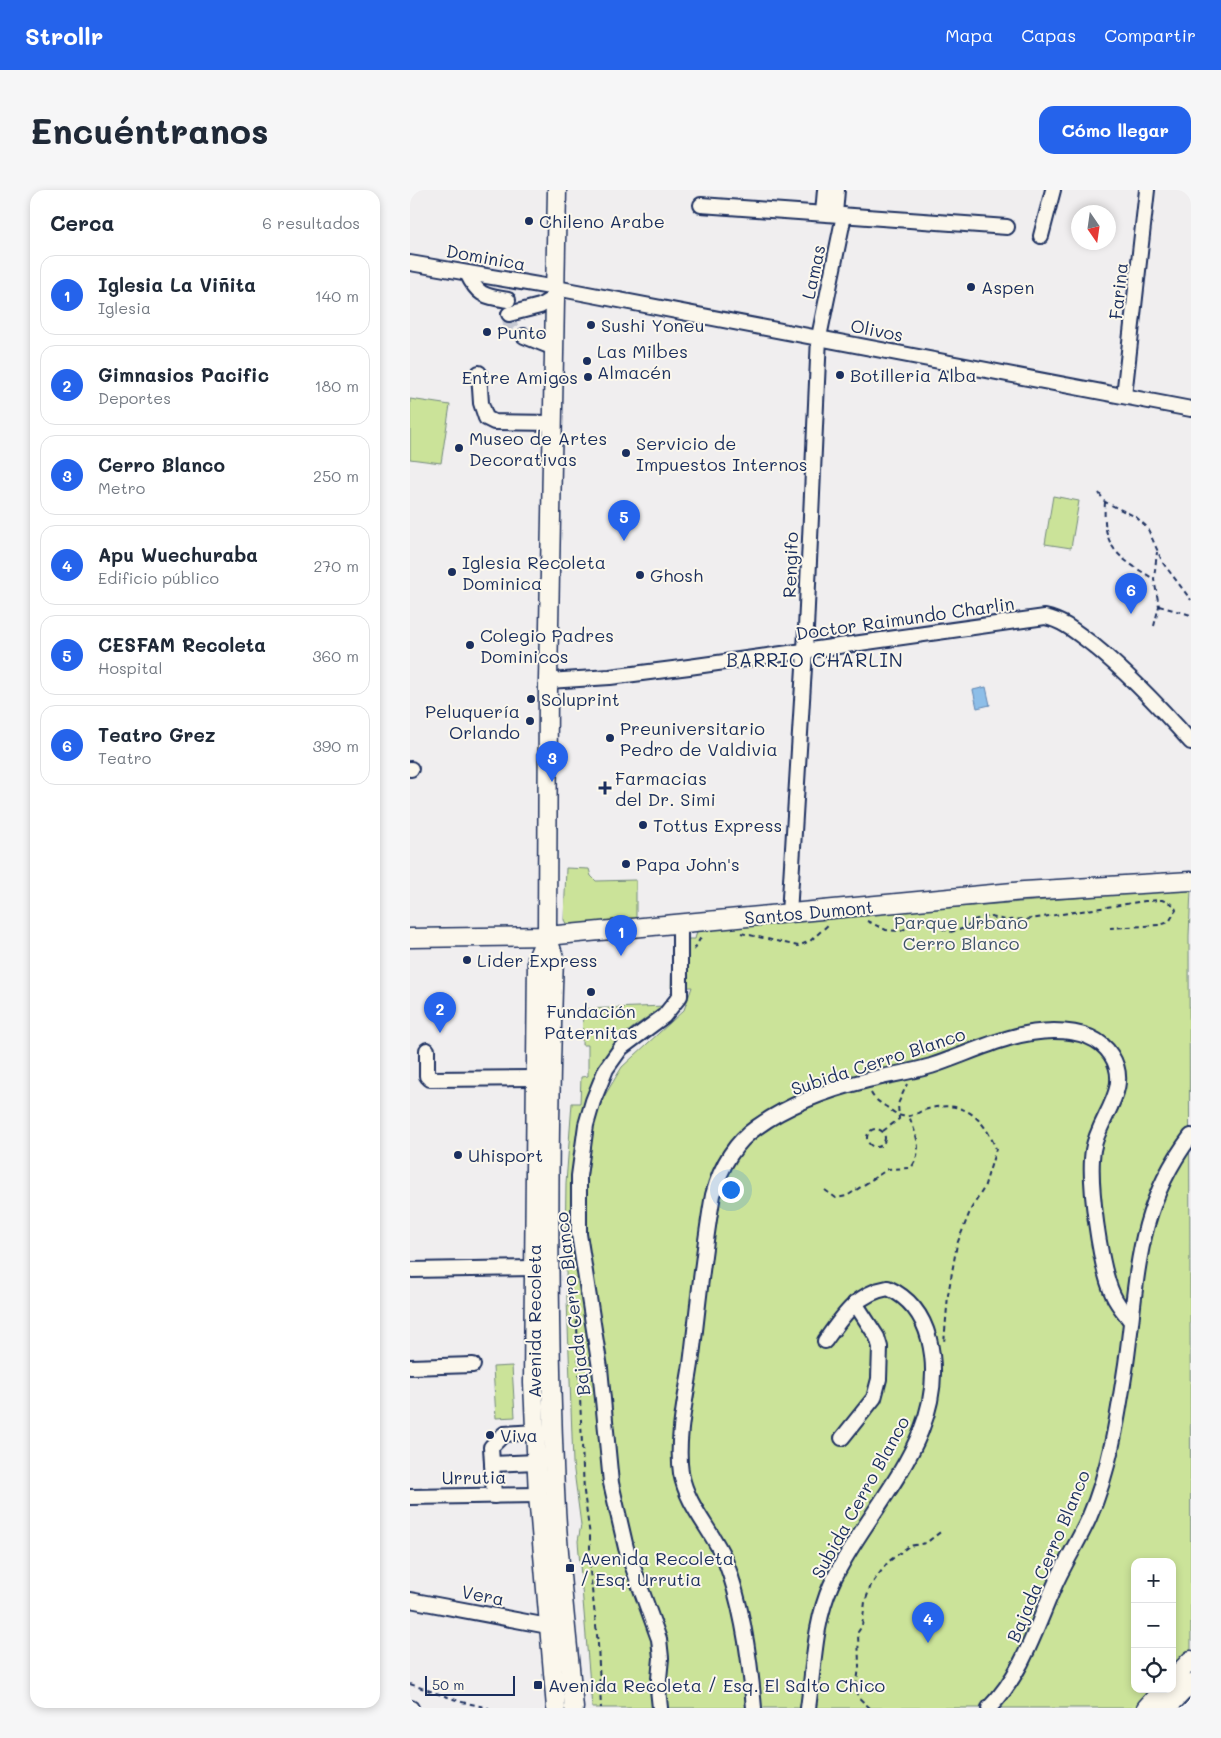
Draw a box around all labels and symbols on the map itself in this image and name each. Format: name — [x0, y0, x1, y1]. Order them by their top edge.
north arrow — [1071, 205, 1116, 250]
place label: Chileno Arabe — [539, 209, 665, 233]
marker: Chileno Arabe — [523, 215, 535, 227]
street label: Dominica — [444, 238, 528, 276]
street label: Lamas — [796, 243, 830, 301]
street label: Farina — [1103, 261, 1133, 321]
place label: Aspen — [981, 275, 1034, 299]
marker: Aspen — [965, 281, 977, 293]
place label: Sushi Yoneu — [601, 313, 705, 337]
street label: Olivos — [849, 313, 905, 347]
marker: Sushi Yoneu — [585, 319, 597, 331]
place label: Punto — [497, 320, 547, 344]
marker: Punto — [481, 326, 493, 338]
place label: Las Milbes Almacén — [597, 339, 688, 384]
marker: Las Milbes Almacén — [581, 355, 593, 367]
place label: Botilleria Alba — [850, 363, 977, 387]
place label: Entre Amigos — [462, 365, 578, 389]
marker: Botilleria Alba — [834, 369, 846, 381]
marker: Entre Amigos — [582, 371, 594, 383]
place label: Museo de Artes Decorativas — [469, 426, 607, 471]
place label: Servicio de Impuestos Internos — [636, 431, 808, 476]
marker: Museo de Artes Decorativas — [453, 442, 465, 454]
marker: Servicio de Impuestos Internos — [620, 447, 632, 459]
pin: 5 — [608, 500, 640, 541]
street label: Rengifo — [777, 531, 803, 599]
place label: Iglesia Recoleta Dominica — [462, 550, 606, 595]
place label: Ghosh — [650, 563, 703, 587]
marker: Iglesia Recoleta Dominica — [446, 566, 458, 578]
marker: Ghosh — [634, 569, 646, 581]
pin: 6 — [1115, 573, 1147, 614]
street label: Doctor Raimundo Charlin — [794, 591, 1016, 645]
place label: Colegio Padres Dominicos — [480, 623, 614, 668]
marker: Colegio Padres Dominicos — [464, 639, 476, 651]
district label: BARRIO CHARLIN — [726, 647, 904, 672]
place label: Soluprint — [541, 687, 620, 711]
marker: Soluprint — [525, 693, 537, 705]
place label: Peluquería Orlando — [425, 699, 520, 744]
marker: Peluquería Orlando — [524, 715, 536, 727]
place label: Preuniversitario Pedro de Valdivia — [620, 716, 778, 761]
marker: Preuniversitario Pedro de Valdivia — [604, 732, 616, 744]
pin: 3 — [536, 741, 568, 782]
place label: Farmacias del Dr. Simi — [615, 766, 716, 811]
marker: Farmacias del Dr. Simi — [599, 782, 611, 794]
place label: Tottus Express — [653, 813, 782, 837]
marker: Tottus Express — [637, 819, 649, 831]
place label: Papa John's — [636, 852, 740, 876]
marker: Papa John's — [620, 858, 632, 870]
street label: Santos Dumont — [743, 894, 875, 930]
park label: Parque Urbano Cerro Blanco — [894, 910, 1028, 955]
pin: 1 — [605, 915, 637, 956]
place label: Lider Express — [477, 948, 598, 972]
marker: Lider Express — [461, 954, 473, 966]
marker: Fundación Paternitas — [585, 986, 597, 998]
pin: 2 — [424, 992, 456, 1033]
place label: Fundación Paternitas — [544, 999, 638, 1044]
street label: Subida Cerro Blanco — [788, 1021, 969, 1101]
place label: Uhisport — [468, 1143, 543, 1167]
marker: Uhisport — [452, 1149, 464, 1161]
your location — [718, 1177, 744, 1203]
street label: Bajada Cerro Blanco — [549, 1211, 595, 1397]
street label: Avenida Recoleta — [522, 1244, 546, 1398]
street label: Subida Cerro Blanco — [805, 1411, 915, 1582]
place label: Viva — [500, 1423, 538, 1447]
marker: Viva — [484, 1429, 496, 1441]
street label: Urrutia — [442, 1464, 506, 1490]
street label: Bajada Cerro Blanco — [1001, 1466, 1095, 1646]
place label: Avenida Recoleta / Esq. Urrutia — [580, 1546, 734, 1591]
marker: Avenida Recoleta / Esq. Urrutia — [564, 1562, 576, 1574]
street label: Vera — [460, 1579, 506, 1611]
pin: 4 — [912, 1602, 944, 1643]
scale bar — [425, 1673, 515, 1696]
place label: Avenida Recoleta / Esq. El Salto Chico — [548, 1673, 885, 1697]
marker: Avenida Recoleta / Esq. El Salto Chico — [532, 1679, 544, 1691]

